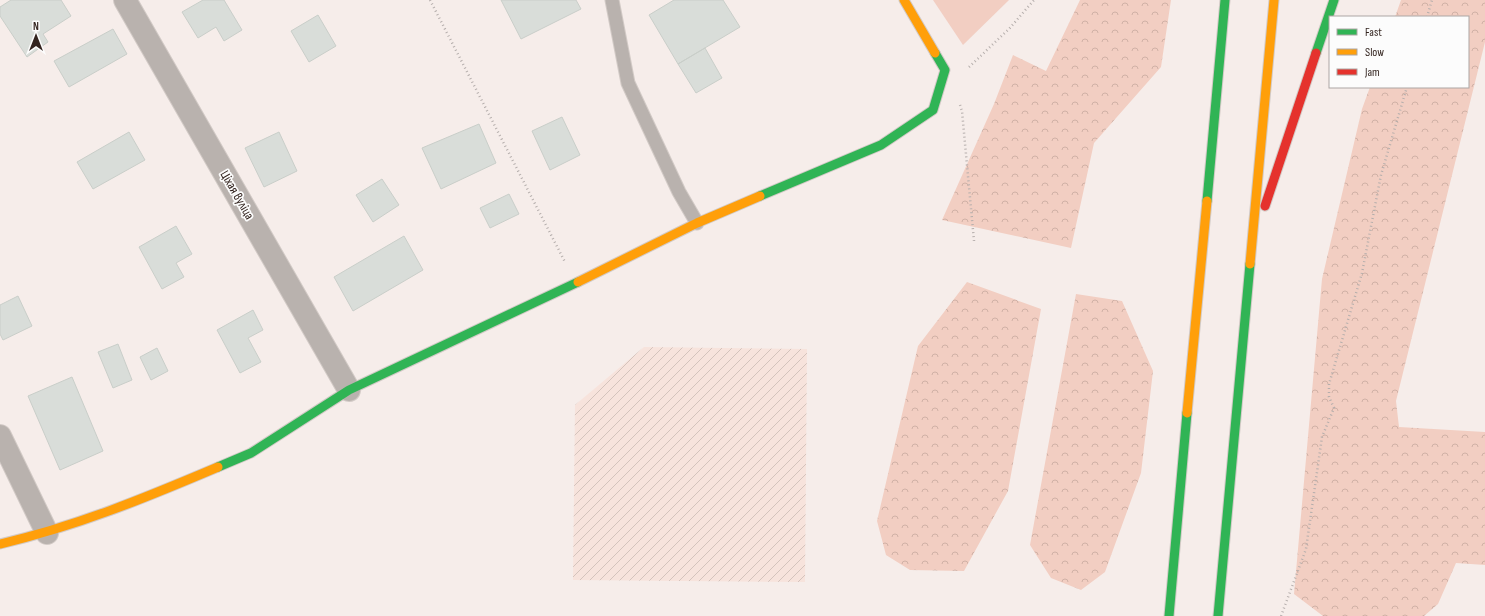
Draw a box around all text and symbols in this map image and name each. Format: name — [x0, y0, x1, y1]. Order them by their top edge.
north arrow — [16, 16, 56, 56]
legend — [1329, 16, 1469, 88]
text: N — [33, 20, 39, 33]
text: Fast — [1365, 25, 1382, 40]
text: Slow — [1365, 45, 1384, 60]
text: Jam — [1364, 65, 1380, 80]
street label: Ціхая вуліца — [217, 168, 257, 222]

